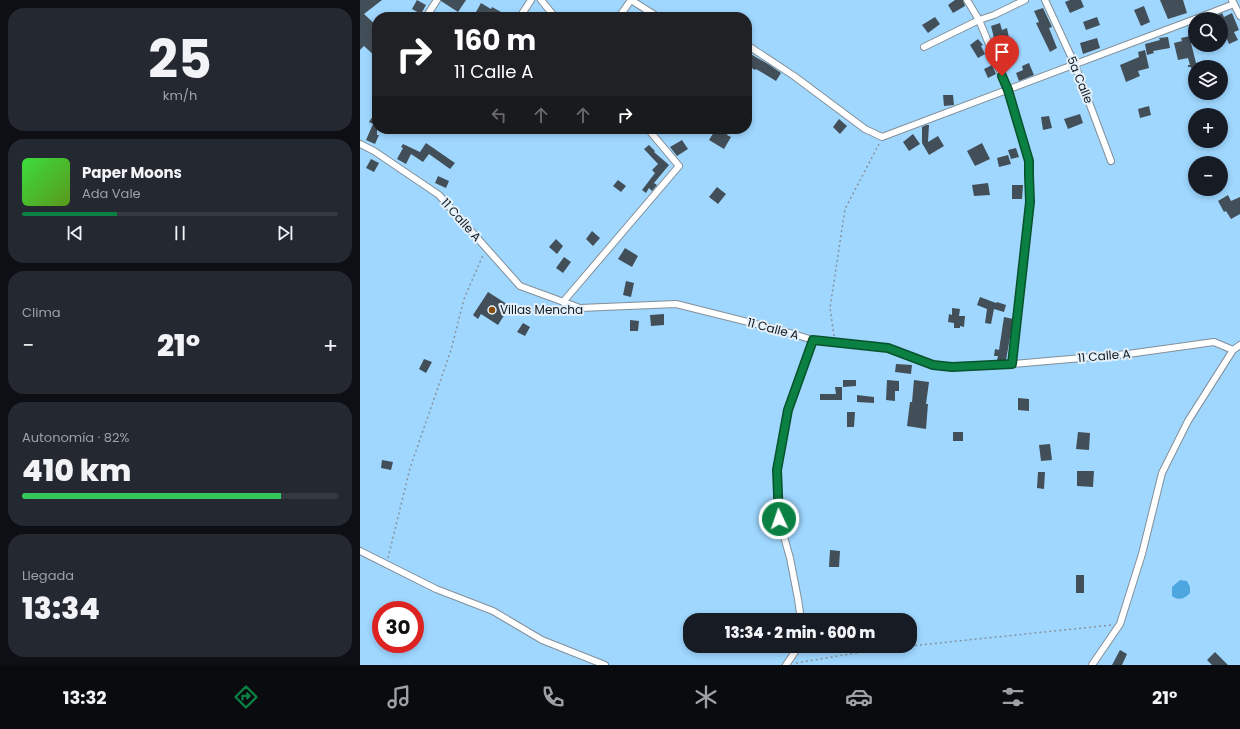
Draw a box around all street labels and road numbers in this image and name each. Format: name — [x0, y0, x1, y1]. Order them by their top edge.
street label: 5a Calle — [1063, 54, 1098, 106]
street label: 11 Calle A — [437, 194, 485, 245]
street label: 11 Calle A — [745, 313, 801, 344]
street label: 11 Calle A — [1077, 345, 1131, 366]

